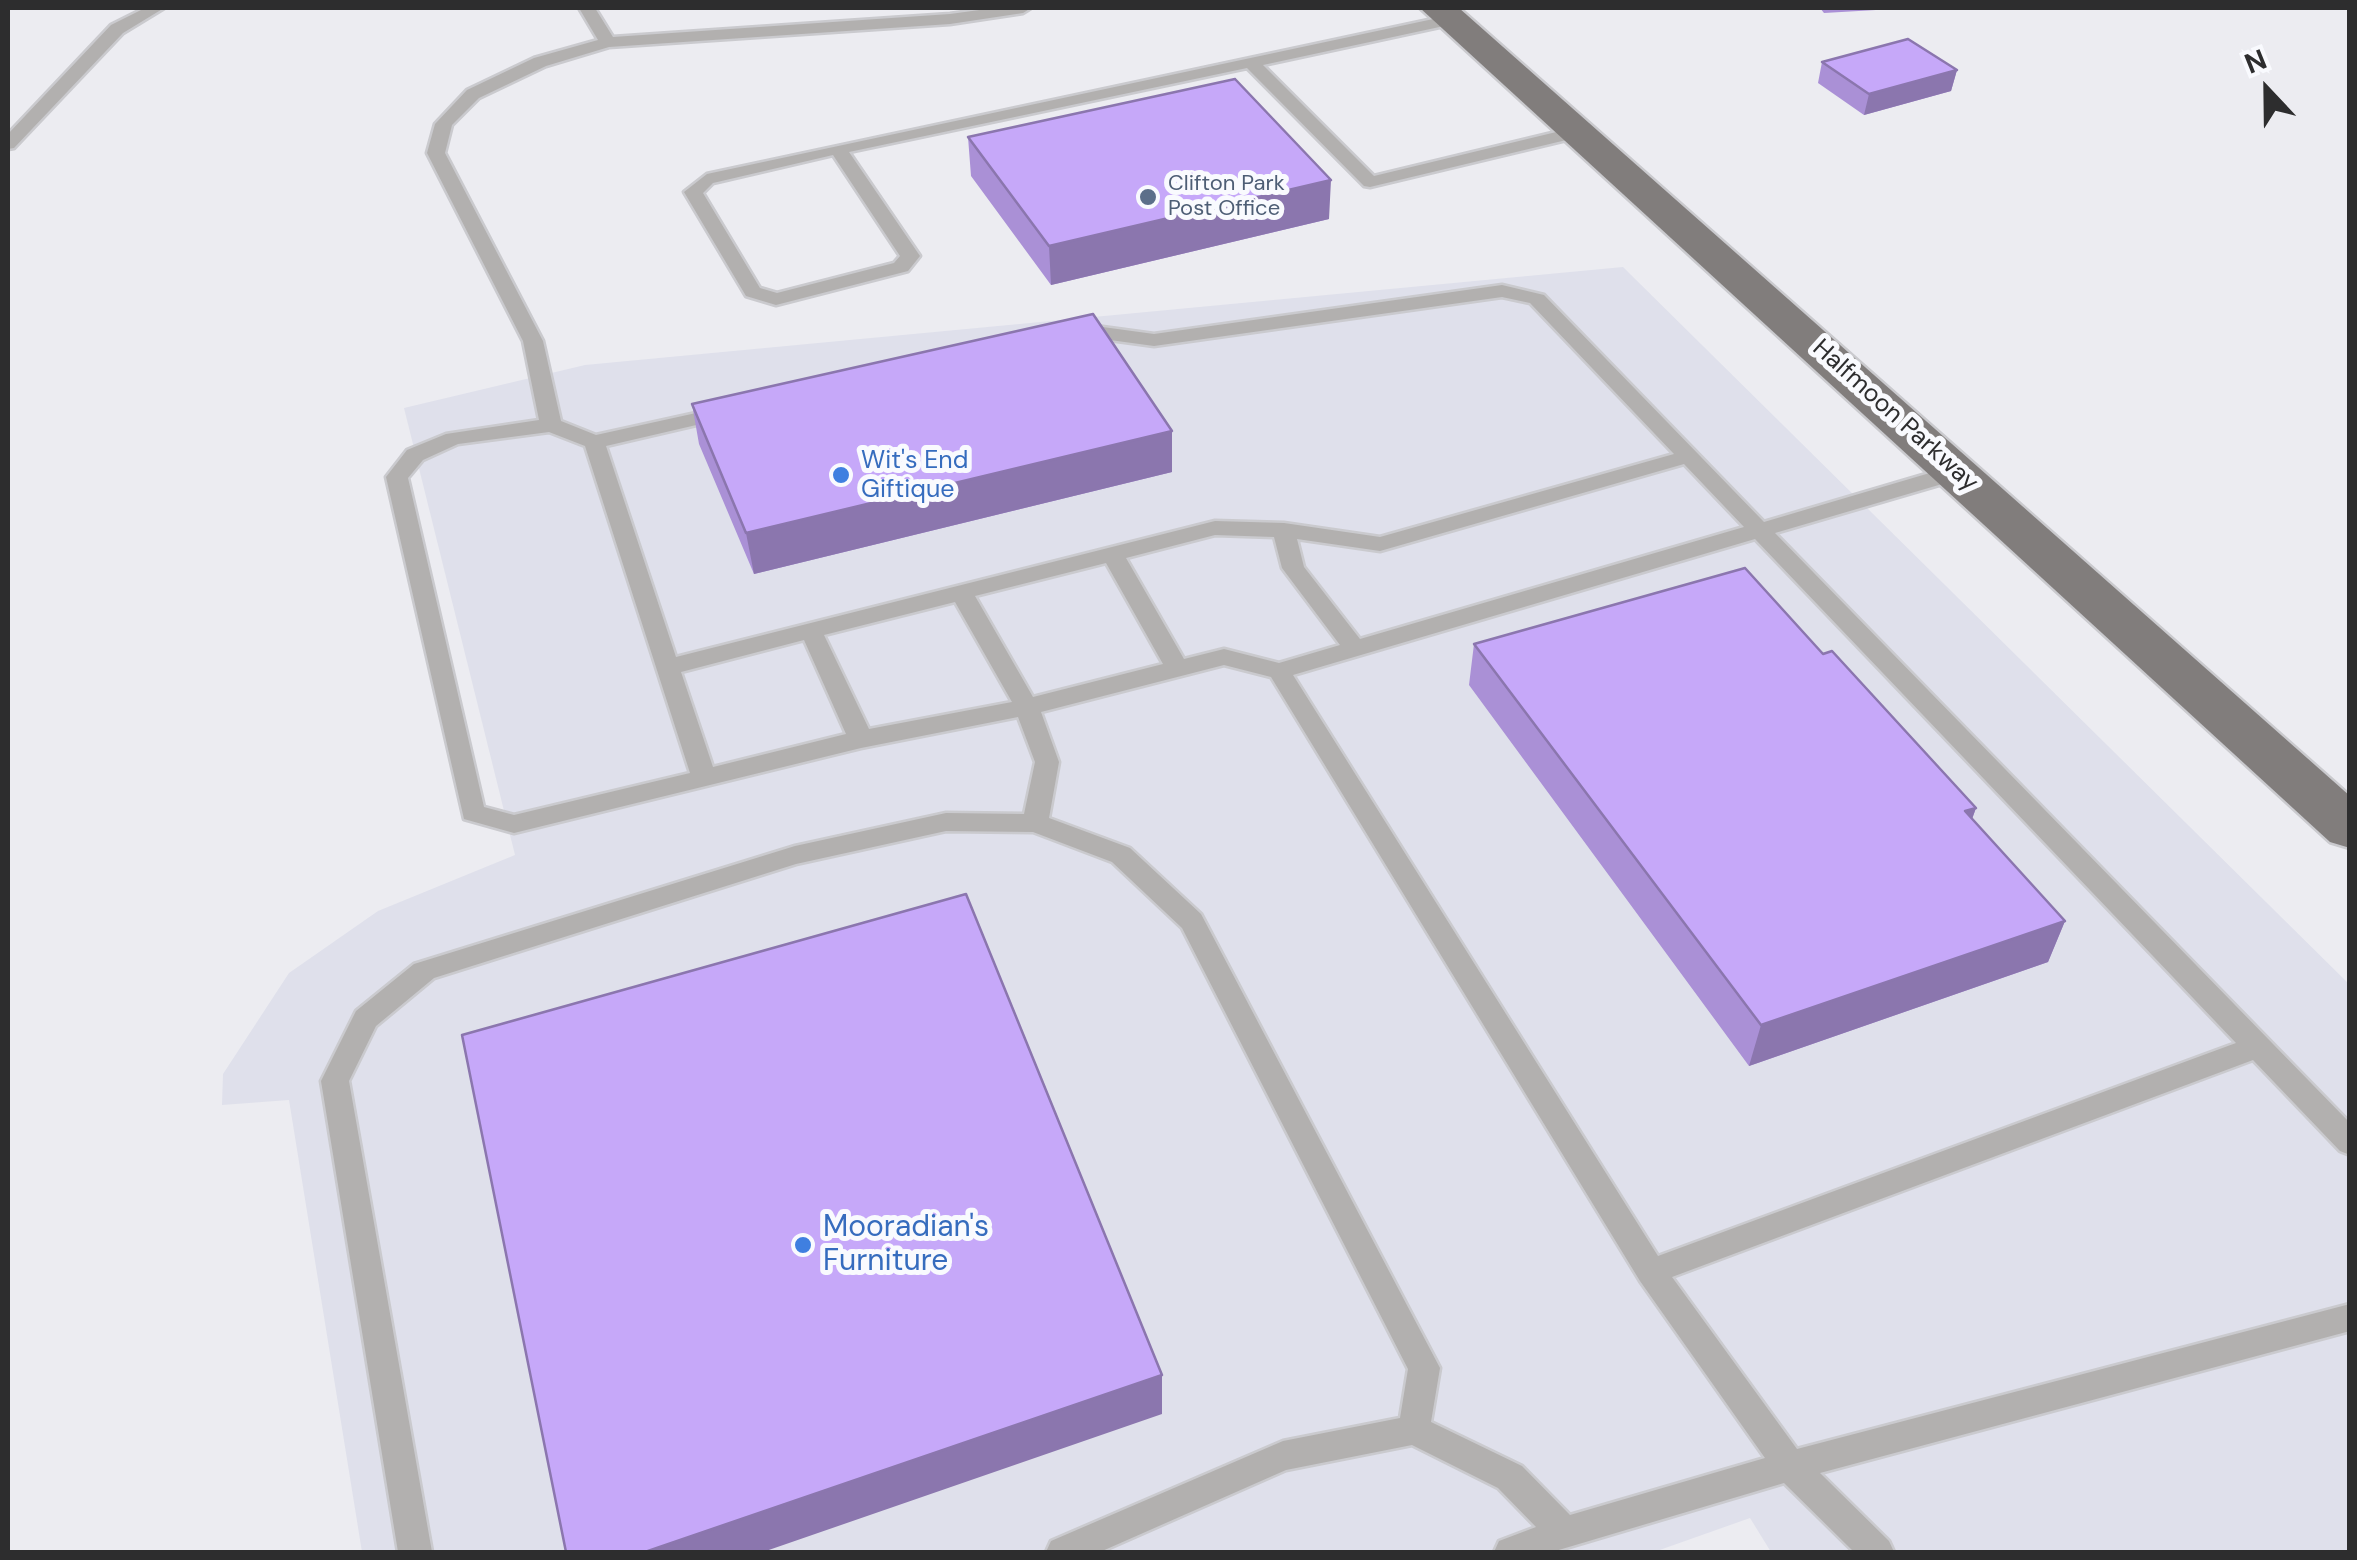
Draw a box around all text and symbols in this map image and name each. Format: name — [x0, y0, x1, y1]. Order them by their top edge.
north arrow — [2217, 40, 2317, 140]
text: N — [2239, 41, 2272, 83]
place label: Clifton Park Post Office — [1168, 171, 1285, 222]
marker: Clifton Park Post Office — [1137, 186, 1159, 208]
street label: Halfmoon Parkway — [1806, 334, 1984, 498]
place label: Wit's End Giftique — [861, 446, 968, 505]
marker: Wit's End Giftique — [830, 464, 852, 486]
place label: Mooradian's Furniture — [823, 1210, 989, 1280]
marker: Mooradian's Furniture — [792, 1234, 814, 1256]

